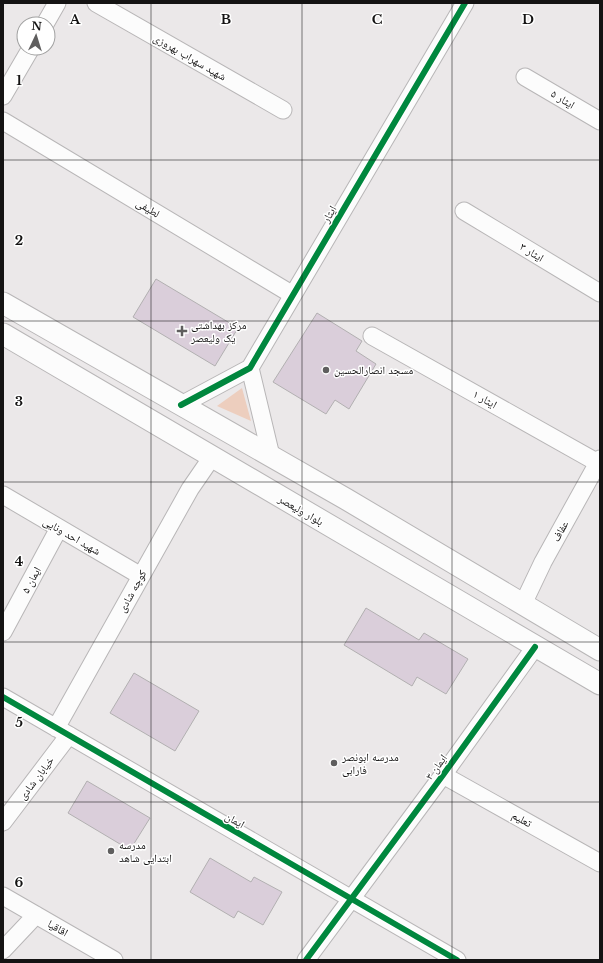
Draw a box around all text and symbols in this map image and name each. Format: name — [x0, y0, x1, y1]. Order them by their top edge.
text: A — [69, 11, 81, 28]
text: B — [221, 11, 231, 28]
text: C — [372, 11, 383, 28]
text: D — [522, 11, 534, 28]
north arrow — [16, 16, 56, 56]
text: N — [31, 19, 43, 33]
street label: شهید سهراب بهروزی — [151, 30, 229, 84]
text: 1 — [16, 72, 22, 89]
street label: ایثار ۵ — [548, 86, 578, 112]
street label: لطیفی — [134, 196, 162, 220]
street label: ایثار — [318, 203, 339, 226]
text: 2 — [15, 232, 23, 249]
street label: ایثار ۳ — [517, 239, 547, 265]
place label: مرکز بهداشتی یک ولیعصر — [190, 318, 246, 345]
marker: مرکز بهداشتی یک ولیعصر — [176, 325, 188, 337]
place label: مسجد انصارالحسین — [334, 363, 413, 377]
marker: مسجد انصارالحسین — [321, 365, 331, 375]
street label: ایثار ۱ — [470, 387, 500, 411]
text: 3 — [15, 393, 23, 410]
street label: بلوار ولیعصر — [275, 491, 326, 529]
street label: شهید احد ونایی — [41, 514, 103, 558]
street label: عفاف — [549, 518, 572, 544]
text: 4 — [15, 553, 24, 570]
street label: ایمان ۵ — [18, 564, 44, 596]
street label: کوچه شادی — [115, 567, 150, 615]
text: 5 — [15, 714, 23, 731]
place label: مدرسه ابونصر فارابی — [341, 750, 399, 777]
street label: ایمان ۳ — [422, 751, 450, 783]
street label: خیابان شادی — [15, 754, 57, 802]
marker: مدرسه ابونصر فارابی — [329, 758, 339, 768]
street label: تعلیم — [509, 808, 535, 831]
street label: ایمان — [223, 809, 247, 831]
place label: مدرسه ابتدایی شاهد — [119, 838, 172, 865]
marker: مدرسه ابتدایی شاهد — [106, 846, 116, 856]
text: 6 — [15, 874, 24, 891]
street label: اقاقیا — [45, 917, 71, 939]

